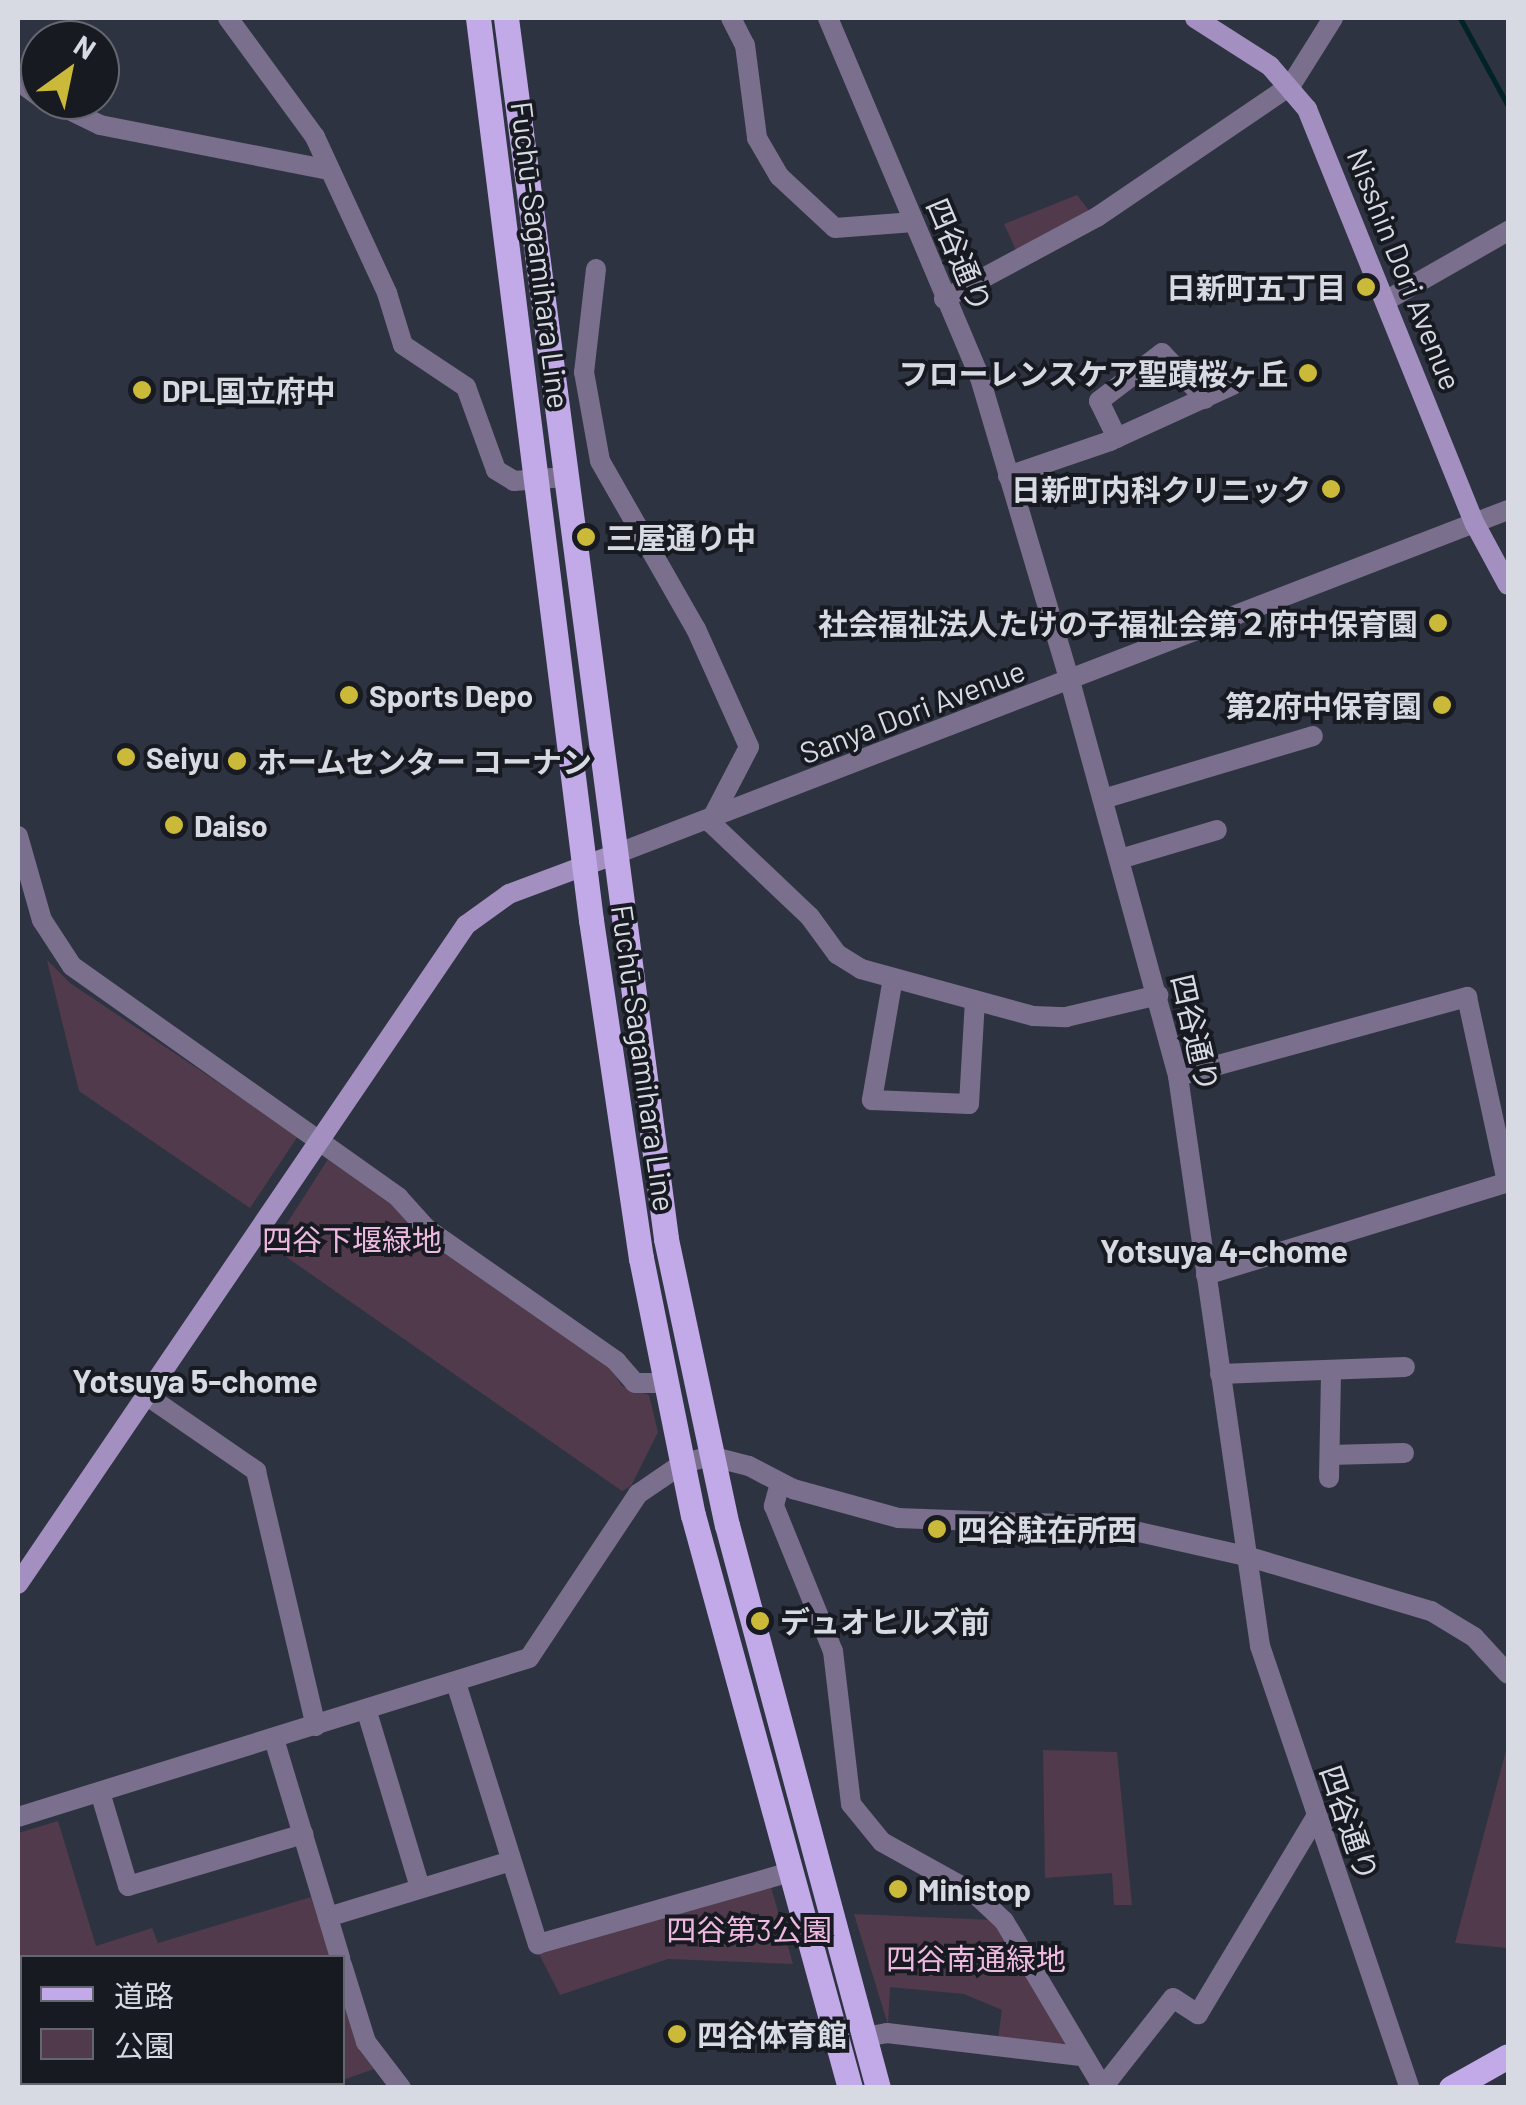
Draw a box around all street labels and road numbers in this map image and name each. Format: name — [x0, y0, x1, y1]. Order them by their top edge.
street label: Fuchū-Sagamihara Line — [504, 99, 578, 411]
street label: Nisshin Dori Avenue — [1340, 143, 1470, 395]
street label: 四谷通り — [920, 193, 1000, 317]
street label: Sanya Dori Avenue — [794, 651, 1030, 771]
street label: Fuchū-Sagamihara Line — [605, 902, 683, 1214]
street label: 四谷通り — [1165, 970, 1227, 1096]
street label: 四谷通り — [1313, 1760, 1387, 1886]

